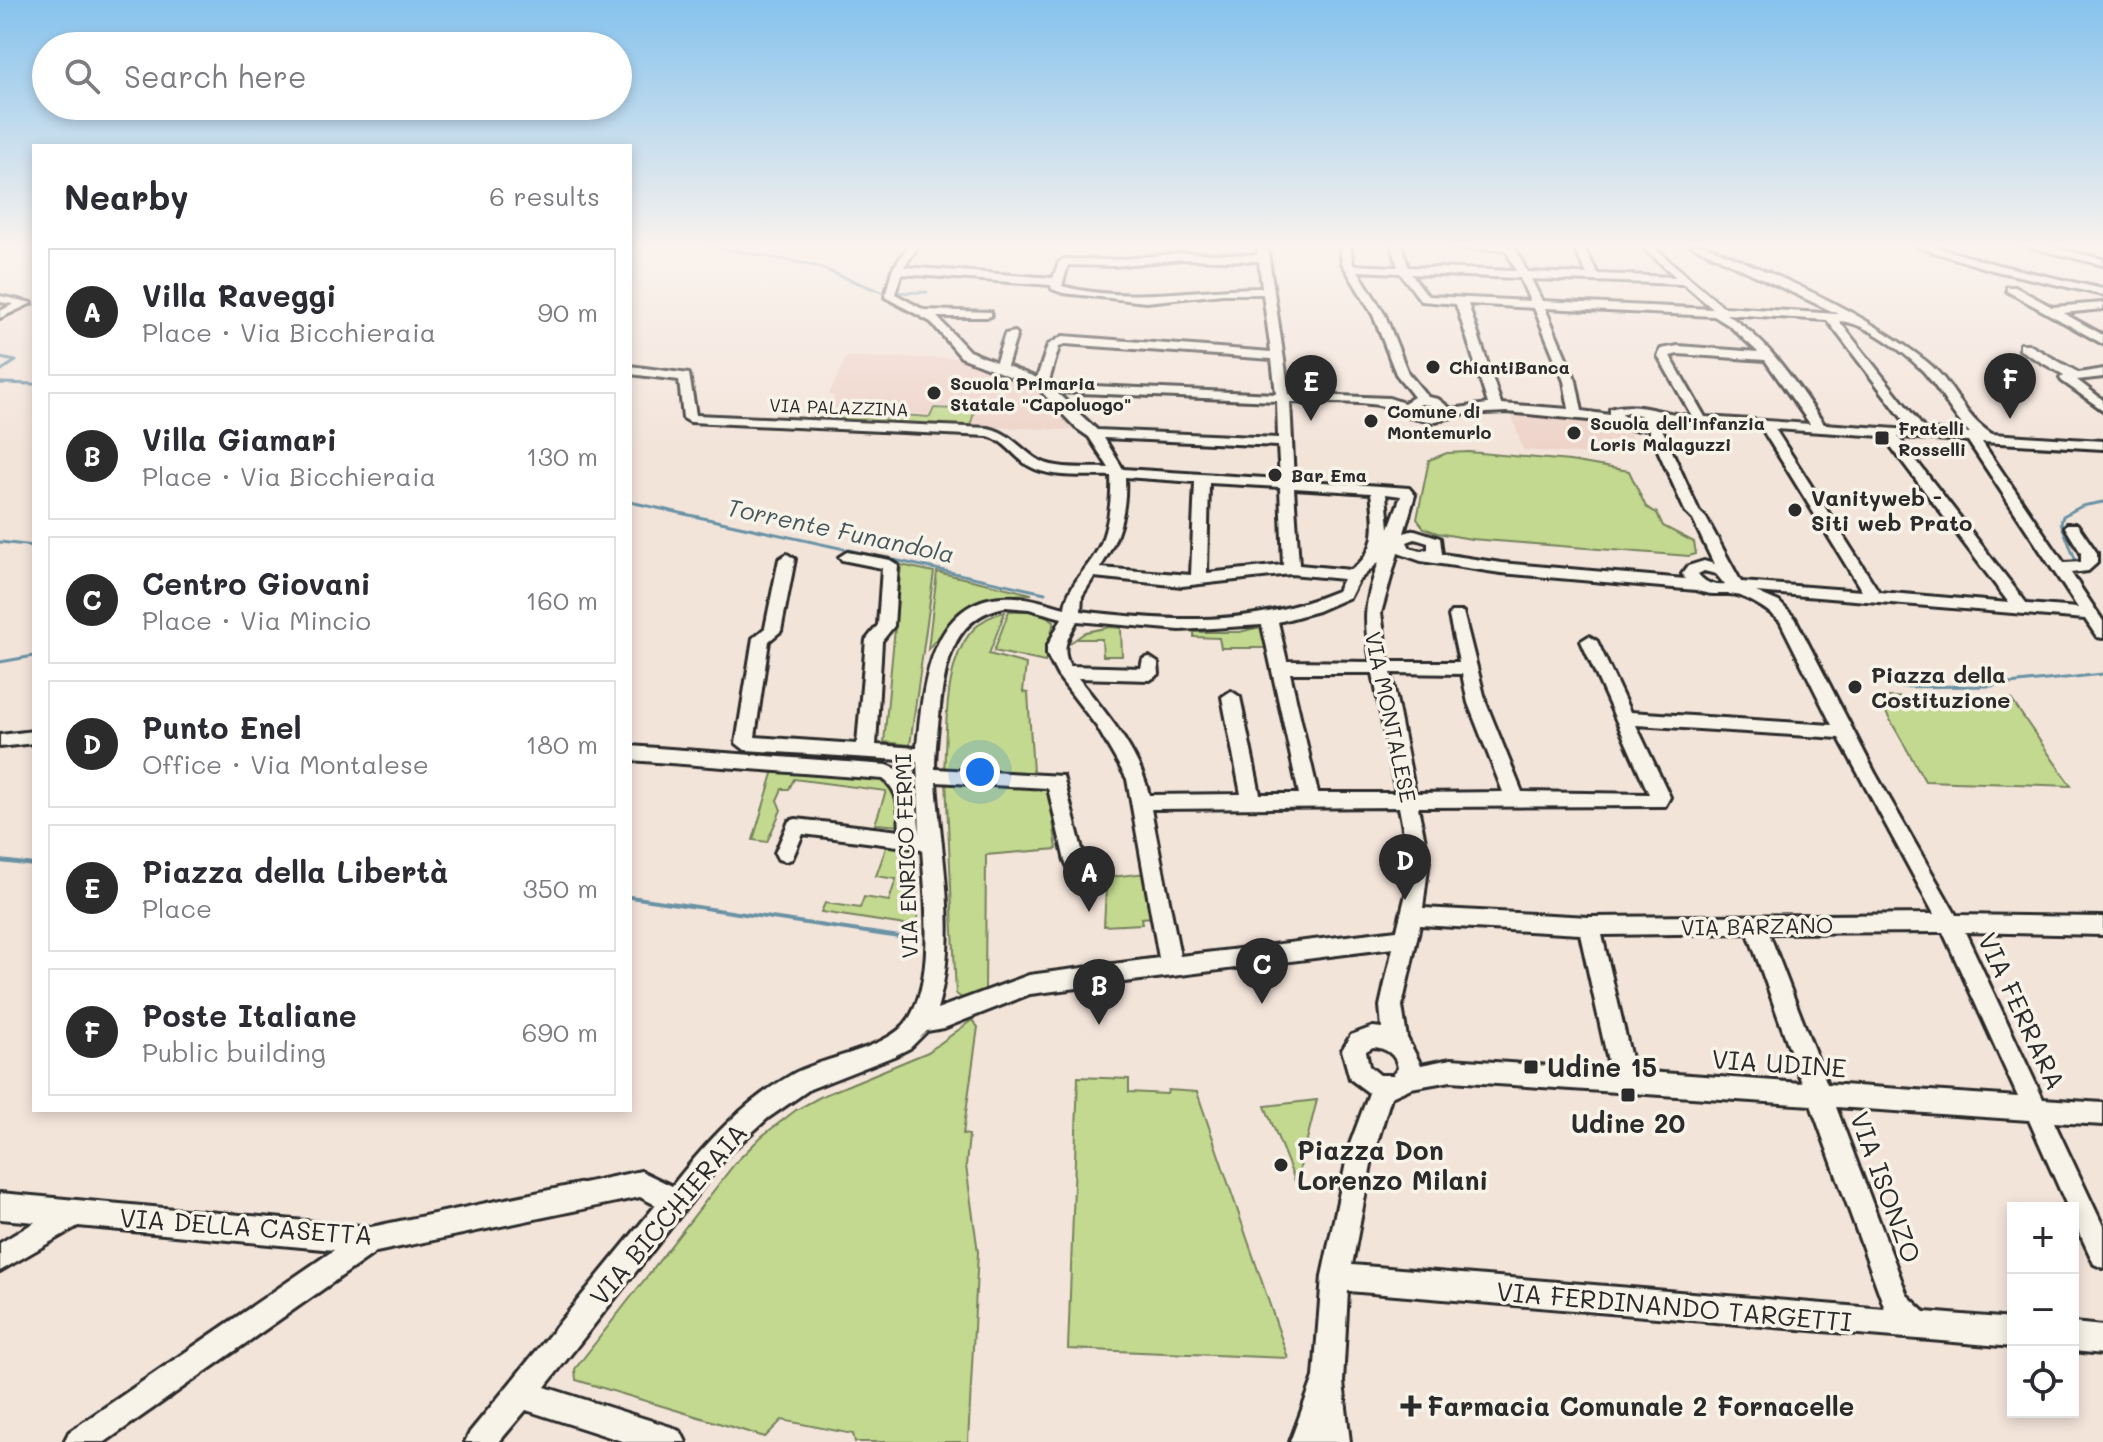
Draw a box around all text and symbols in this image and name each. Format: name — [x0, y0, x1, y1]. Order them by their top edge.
search box — [32, 32, 632, 120]
icon: search — [60, 54, 104, 98]
text: Search here — [124, 56, 307, 96]
text: Nearby — [64, 174, 189, 219]
text: 6 results — [489, 179, 600, 213]
text: Villa Raveggi — [142, 275, 337, 315]
text: A — [83, 295, 101, 329]
text: 90 m — [538, 295, 598, 329]
text: Place · Via Bicchieraia — [142, 315, 436, 349]
pin: F — [1984, 353, 2036, 419]
pin: E — [1285, 355, 1337, 421]
place label: ChiantiBanca — [1449, 355, 1570, 379]
marker: ChiantiBanca — [1424, 358, 1442, 376]
place label: Scuola Primaria Statale "Capoluogo" — [950, 371, 1132, 416]
marker: Scuola Primaria Statale "Capoluogo" — [925, 384, 943, 402]
street label: VIA PALAZZINA — [769, 393, 909, 421]
place label: Comune di Montemurlo — [1387, 399, 1491, 444]
place label: Scuola dell'infanzia Loris Malaguzzi — [1590, 411, 1765, 456]
marker: Comune di Montemurlo — [1362, 412, 1380, 430]
place label: Fratelli Rosselli — [1898, 416, 1966, 461]
text: Villa Giamari — [142, 419, 337, 459]
marker: Scuola dell'infanzia Loris Malaguzzi — [1565, 424, 1583, 442]
marker: Fratelli Rosselli — [1873, 429, 1891, 447]
text: B — [83, 439, 101, 473]
text: 130 m — [526, 439, 598, 473]
text: Place · Via Bicchieraia — [142, 459, 436, 493]
place label: Bar Ema — [1291, 463, 1367, 487]
marker: Bar Ema — [1266, 466, 1284, 484]
place label: Vanityweb - Siti web Prato — [1811, 483, 1972, 537]
water label: Torrente Funandola — [725, 491, 957, 569]
marker: Vanityweb - Siti web Prato — [1786, 501, 1804, 519]
text: Centro Giovani — [142, 563, 371, 603]
text: C — [82, 583, 102, 617]
text: 160 m — [526, 583, 598, 617]
text: Place · Via Mincio — [142, 603, 371, 637]
street label: VIA MONTALESE — [1359, 629, 1423, 805]
place label: Piazza della Costituzione — [1871, 660, 2010, 714]
marker: Piazza della Costituzione — [1846, 678, 1864, 696]
text: Punto Enel — [142, 707, 302, 747]
text: D — [83, 727, 101, 761]
text: 180 m — [526, 727, 598, 761]
text: Office · Via Montalese — [142, 747, 429, 781]
your location — [960, 752, 1000, 792]
street label: VIA ENRICO FERMI — [888, 753, 924, 959]
pin: D — [1379, 834, 1431, 900]
pin: A — [1063, 846, 1115, 912]
text: Piazza della Libertà — [142, 851, 448, 891]
text: E — [84, 871, 100, 905]
text: 350 m — [523, 871, 598, 905]
text: Place — [142, 891, 212, 925]
street label: VIA BARZANO — [1680, 910, 1834, 942]
street label: VIA FERRARA — [1971, 927, 2073, 1095]
pin: C — [1236, 938, 1288, 1004]
pin: B — [1073, 959, 1125, 1025]
text: Poste Italiane — [142, 995, 357, 1035]
text: F — [84, 1015, 100, 1049]
text: 690 m — [522, 1015, 598, 1049]
text: Public building — [142, 1035, 326, 1069]
street label: VIA UDINE — [1710, 1041, 1848, 1085]
place label: Udine 15 — [1547, 1050, 1657, 1084]
marker: Udine 15 — [1522, 1058, 1540, 1076]
marker: Udine 20 — [1619, 1086, 1637, 1104]
place label: Udine 20 — [1571, 1106, 1685, 1140]
street label: VIA ISONZO — [1843, 1107, 1929, 1267]
street label: VIA BICCHIERAIA — [582, 1116, 754, 1312]
place label: Piazza Don Lorenzo Milani — [1297, 1133, 1488, 1197]
marker: Piazza Don Lorenzo Milani — [1272, 1156, 1290, 1174]
street label: VIA DELLA CASETTA — [118, 1200, 374, 1252]
map controls — [2007, 1202, 2079, 1418]
button: + — [2007, 1202, 2079, 1274]
street label: VIA FERDINANDO TARGETTI — [1495, 1274, 1853, 1338]
button: − — [2007, 1274, 2079, 1346]
button: locate — [2007, 1346, 2079, 1418]
place label: Farmacia Comunale 2 Fornacelle — [1427, 1389, 1854, 1423]
marker: Farmacia Comunale 2 Fornacelle — [1402, 1397, 1420, 1415]

